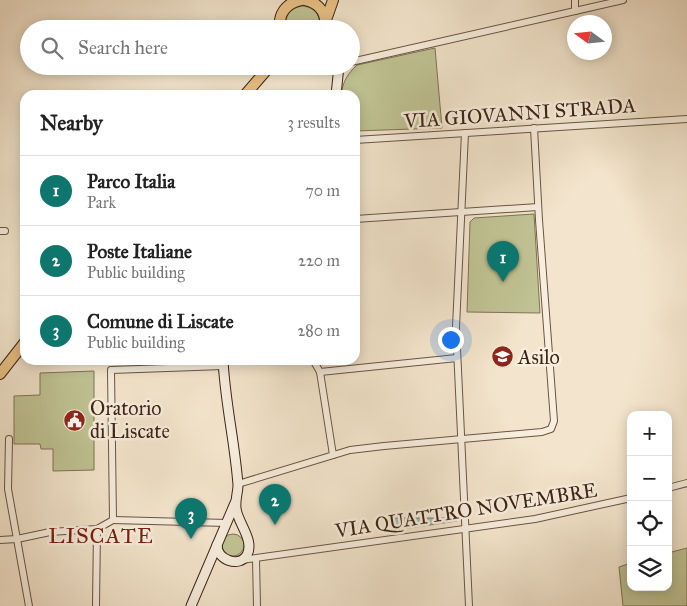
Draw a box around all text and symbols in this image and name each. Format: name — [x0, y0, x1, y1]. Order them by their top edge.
north arrow — [567, 15, 612, 60]
search box — [20, 20, 360, 75]
icon: search — [38, 34, 66, 62]
text: Search here — [78, 36, 168, 59]
street label: VIA GIOVANNI STRADA — [402, 93, 637, 133]
text: Nearby — [40, 110, 103, 136]
text: 3 results — [287, 113, 340, 132]
text: Parco Italia — [87, 170, 175, 193]
text: 1 — [53, 181, 59, 200]
text: 70 m — [305, 181, 340, 200]
text: Park — [87, 193, 116, 212]
text: Poste Italiane — [87, 240, 192, 263]
pin: 1 — [487, 241, 519, 282]
text: 2 — [52, 251, 60, 270]
text: 220 m — [298, 251, 340, 270]
text: Public building — [87, 263, 185, 282]
text: Comune di Liscate — [87, 310, 234, 333]
text: 3 — [53, 321, 59, 340]
text: 280 m — [297, 321, 340, 340]
your location — [438, 327, 464, 353]
text: Public building — [87, 333, 185, 352]
school or university icon: Asilo — [490, 345, 514, 369]
place label: Asilo — [517, 345, 560, 369]
place label: Oratorio di Liscate — [90, 396, 170, 443]
public building icon: Oratorio di Liscate — [62, 408, 86, 432]
map controls — [627, 411, 672, 591]
button: + — [627, 411, 672, 456]
button: − — [627, 456, 672, 501]
street label: VIA QUATTRO NOVEMBRE — [332, 477, 599, 543]
pin: 2 — [259, 484, 291, 525]
pin: 3 — [175, 498, 207, 539]
button: locate — [627, 501, 672, 546]
district label: LISCATE — [48, 522, 154, 549]
button: layers — [627, 546, 672, 591]

